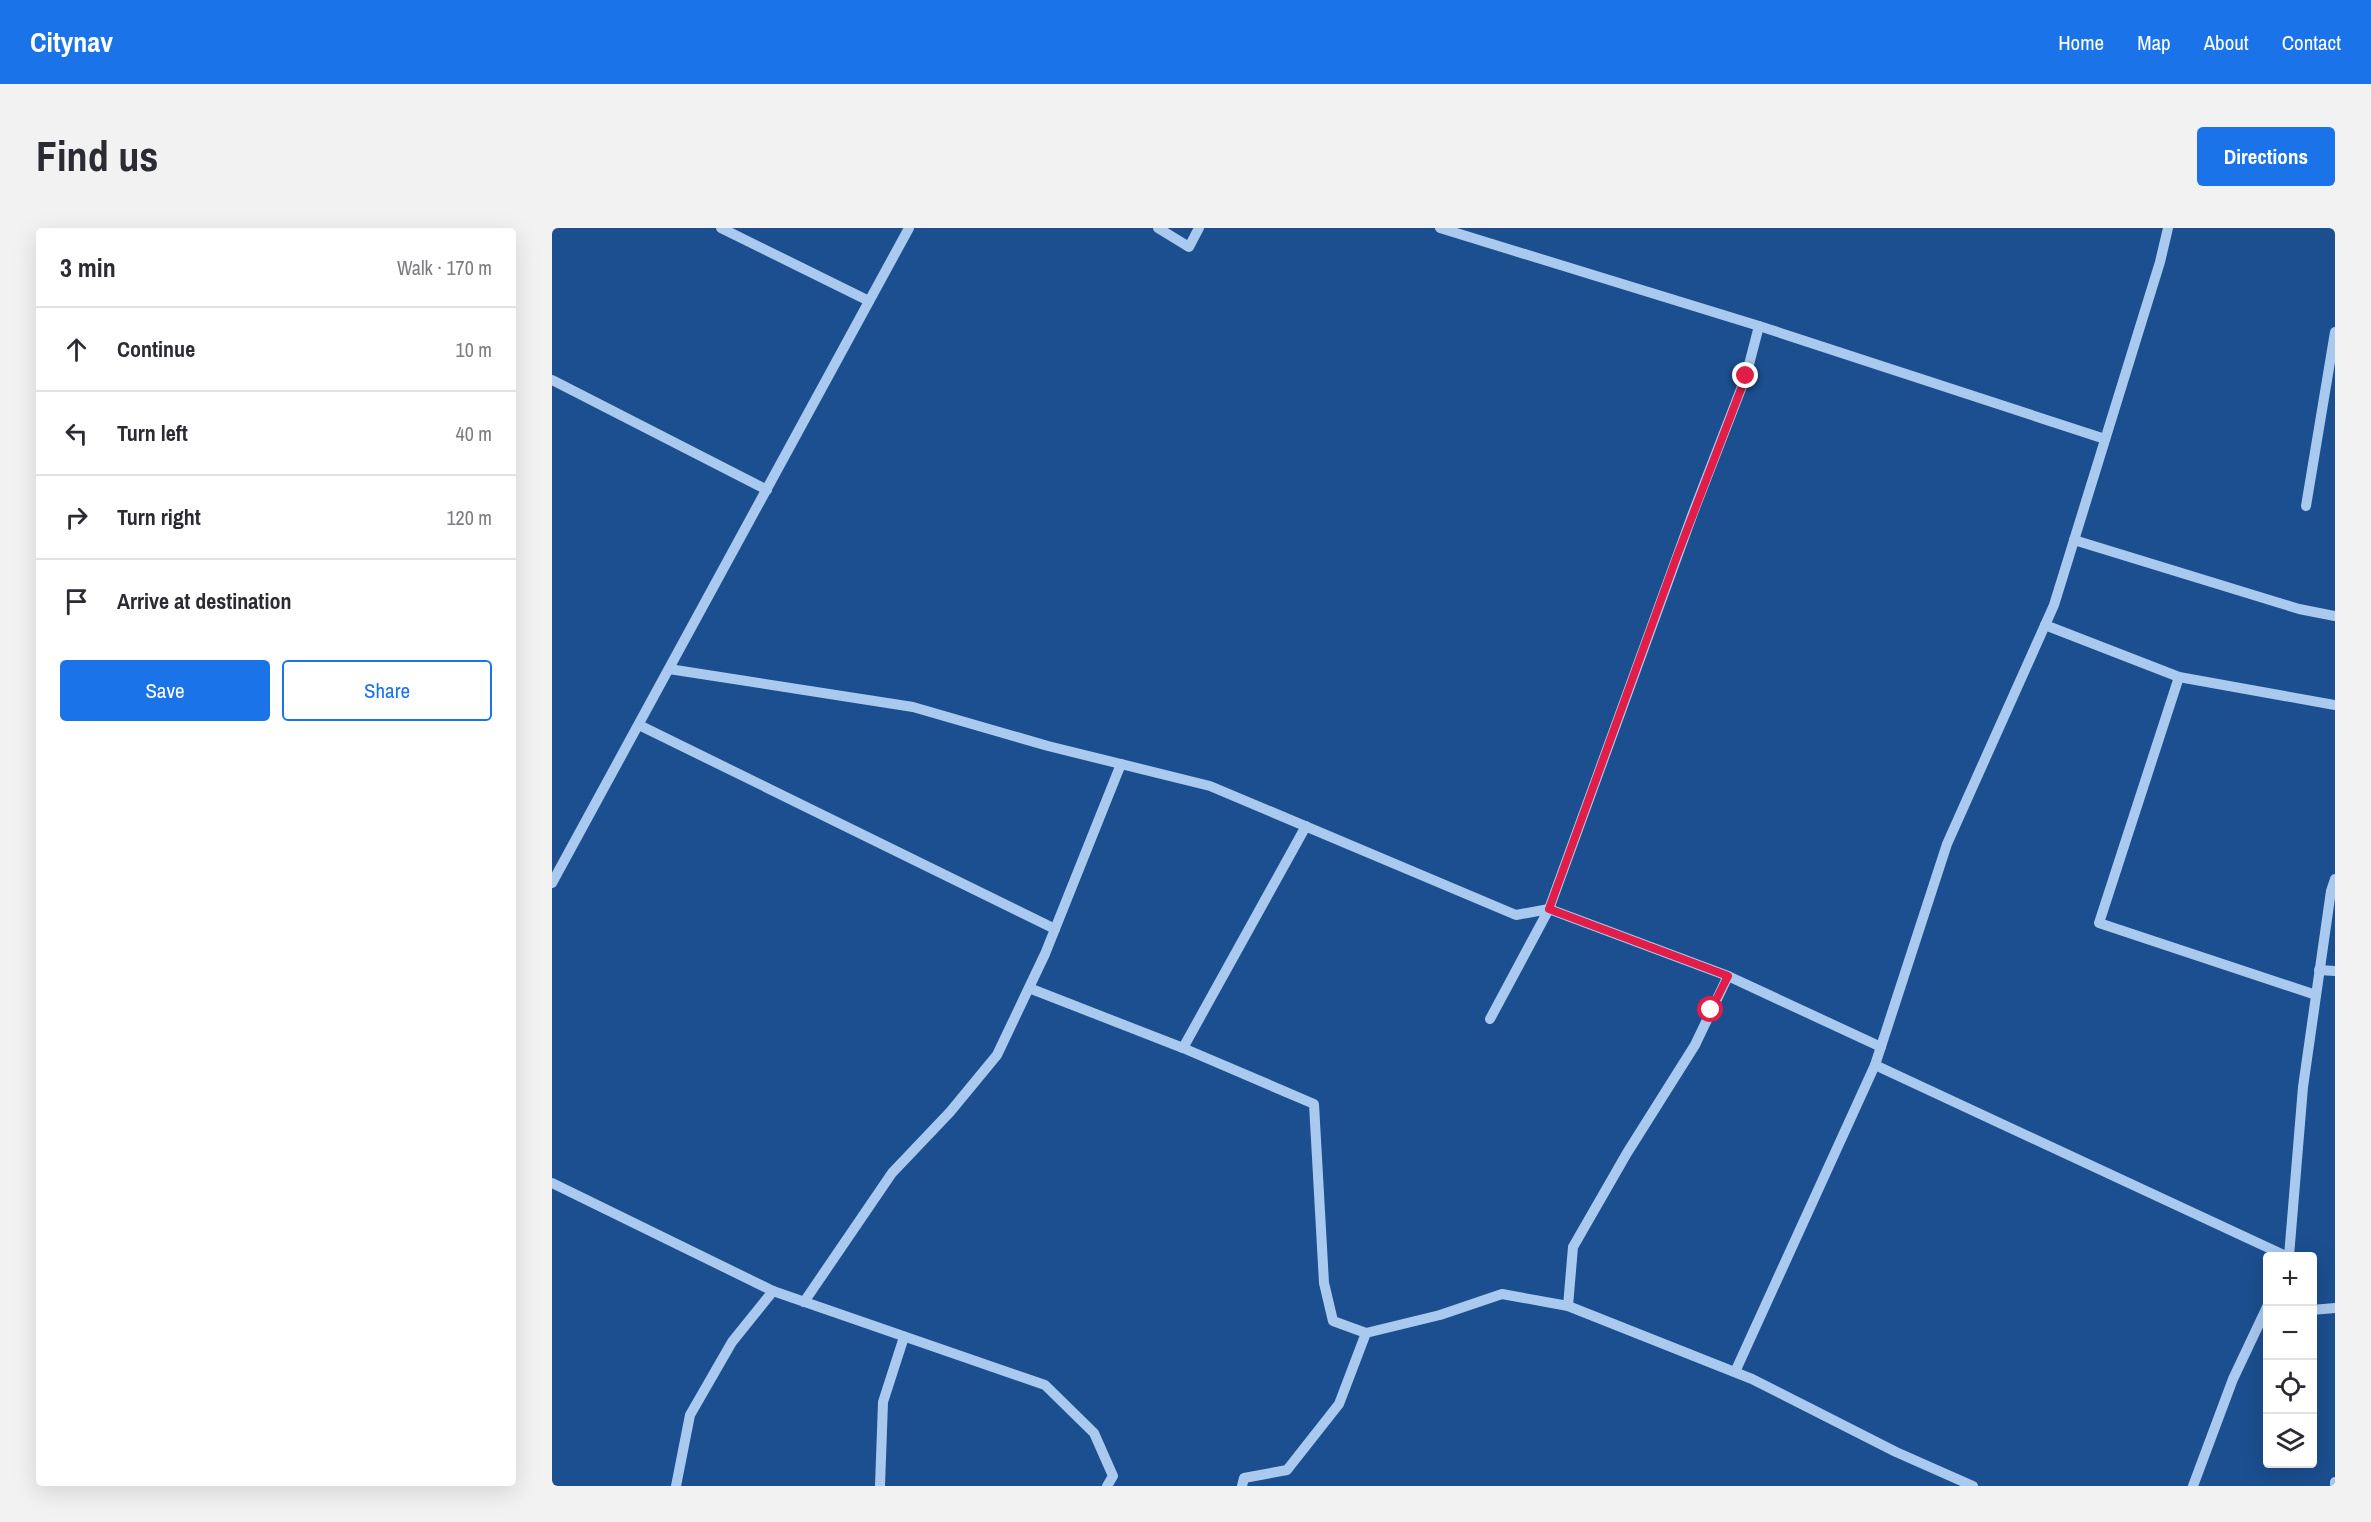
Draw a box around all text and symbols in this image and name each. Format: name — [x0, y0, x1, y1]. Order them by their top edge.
text: Citynav — [30, 23, 113, 61]
text: Home — [2058, 28, 2104, 57]
text: Map — [2137, 28, 2171, 57]
text: About — [2204, 28, 2249, 57]
text: Contact — [2282, 28, 2341, 57]
button: Directions — [2197, 127, 2335, 186]
text: Find us — [36, 128, 158, 184]
text: 3 min — [60, 250, 116, 285]
text: Walk · 170 m — [397, 254, 492, 281]
icon: ahead — [60, 333, 93, 366]
text: Continue — [117, 334, 195, 364]
text: 10 m — [456, 336, 492, 363]
route end — [1732, 362, 1758, 388]
icon: left — [60, 417, 93, 450]
text: Turn left — [117, 418, 188, 448]
text: 40 m — [456, 420, 492, 447]
icon: right — [60, 501, 93, 534]
text: Turn right — [117, 502, 201, 532]
text: 120 m — [446, 504, 492, 531]
icon: arrive — [60, 585, 93, 618]
text: Arrive at destination — [117, 586, 291, 616]
button: Save — [60, 660, 270, 721]
button: Share — [282, 660, 492, 721]
route start — [1697, 996, 1723, 1022]
map controls — [2263, 1252, 2317, 1468]
button: + — [2263, 1252, 2317, 1306]
button: − — [2263, 1306, 2317, 1360]
button: locate — [2263, 1360, 2317, 1414]
button: layers — [2263, 1414, 2317, 1468]

